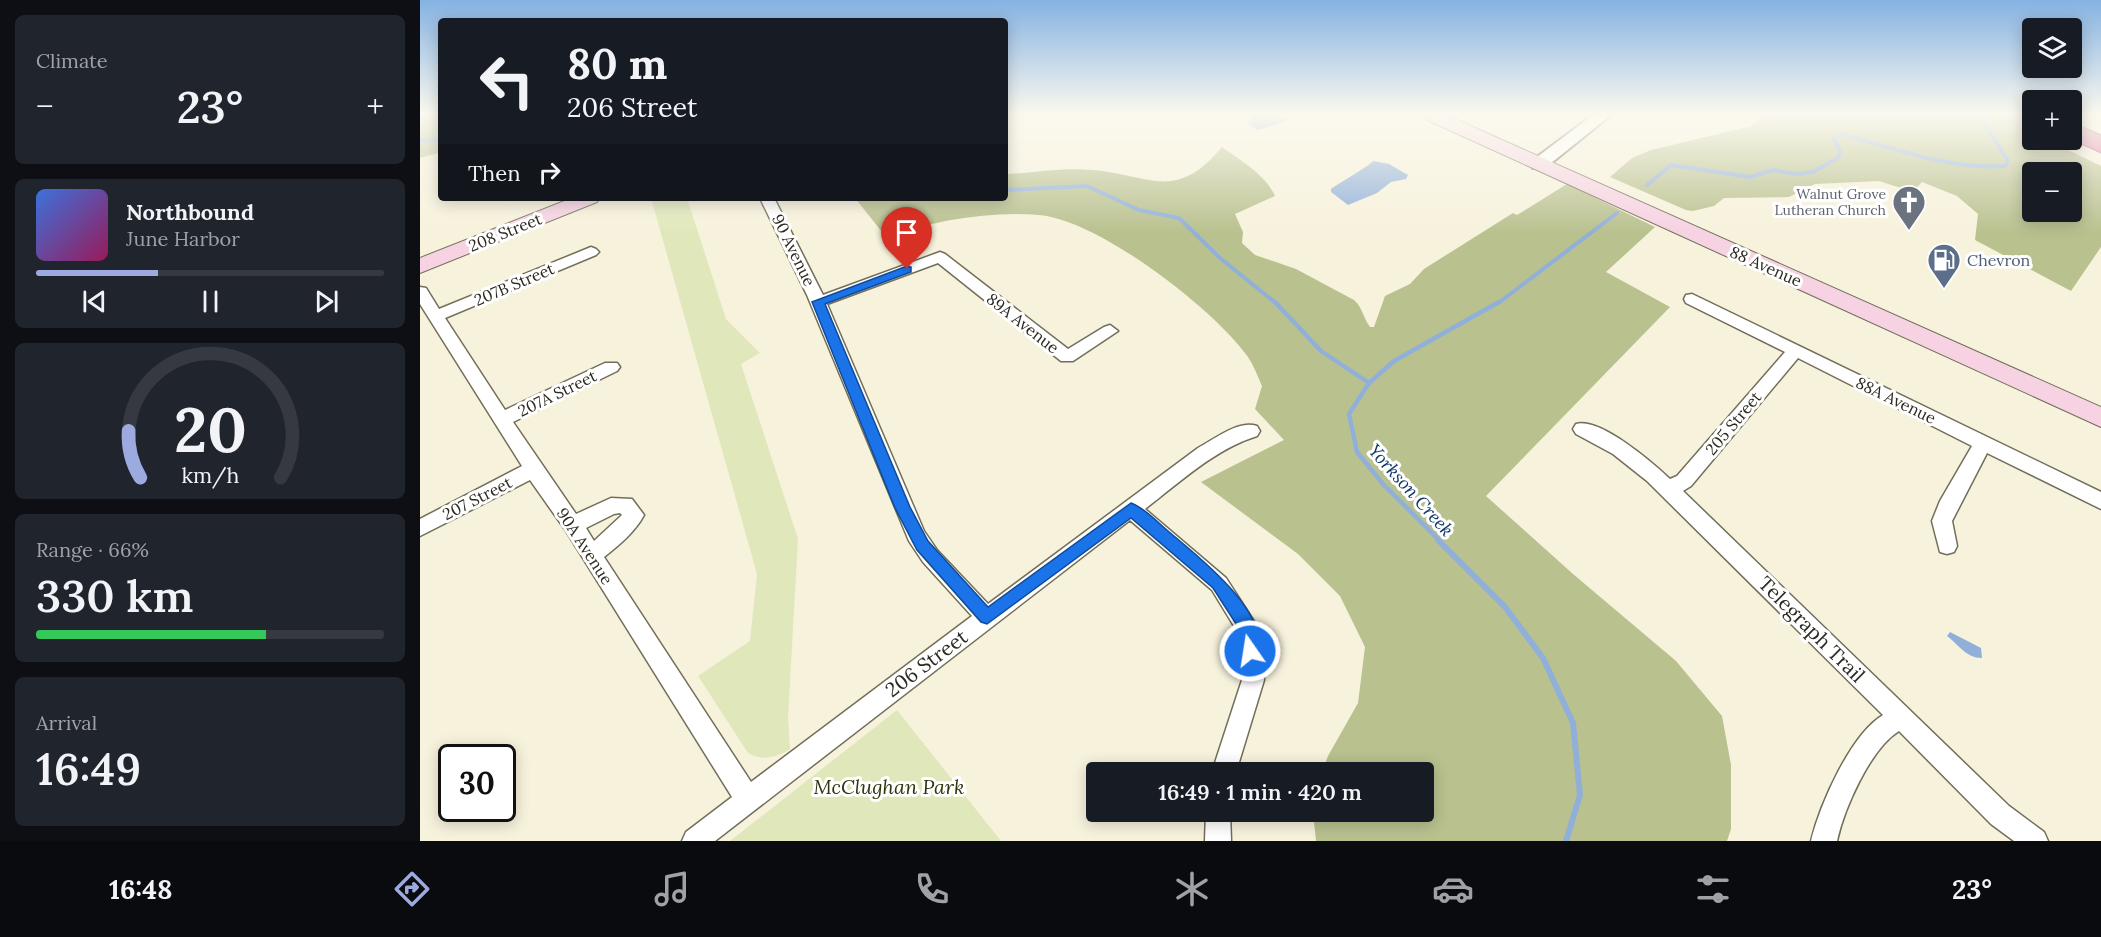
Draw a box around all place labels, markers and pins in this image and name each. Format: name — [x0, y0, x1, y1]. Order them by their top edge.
church icon: Walnut Grove Lutheran Church — [1891, 184, 1927, 231]
place label: Walnut Grove Lutheran Church — [1774, 185, 1886, 219]
pin — [881, 207, 932, 269]
fuel station icon: Chevron — [1926, 242, 1962, 289]
place label: Chevron — [1967, 250, 2031, 270]

